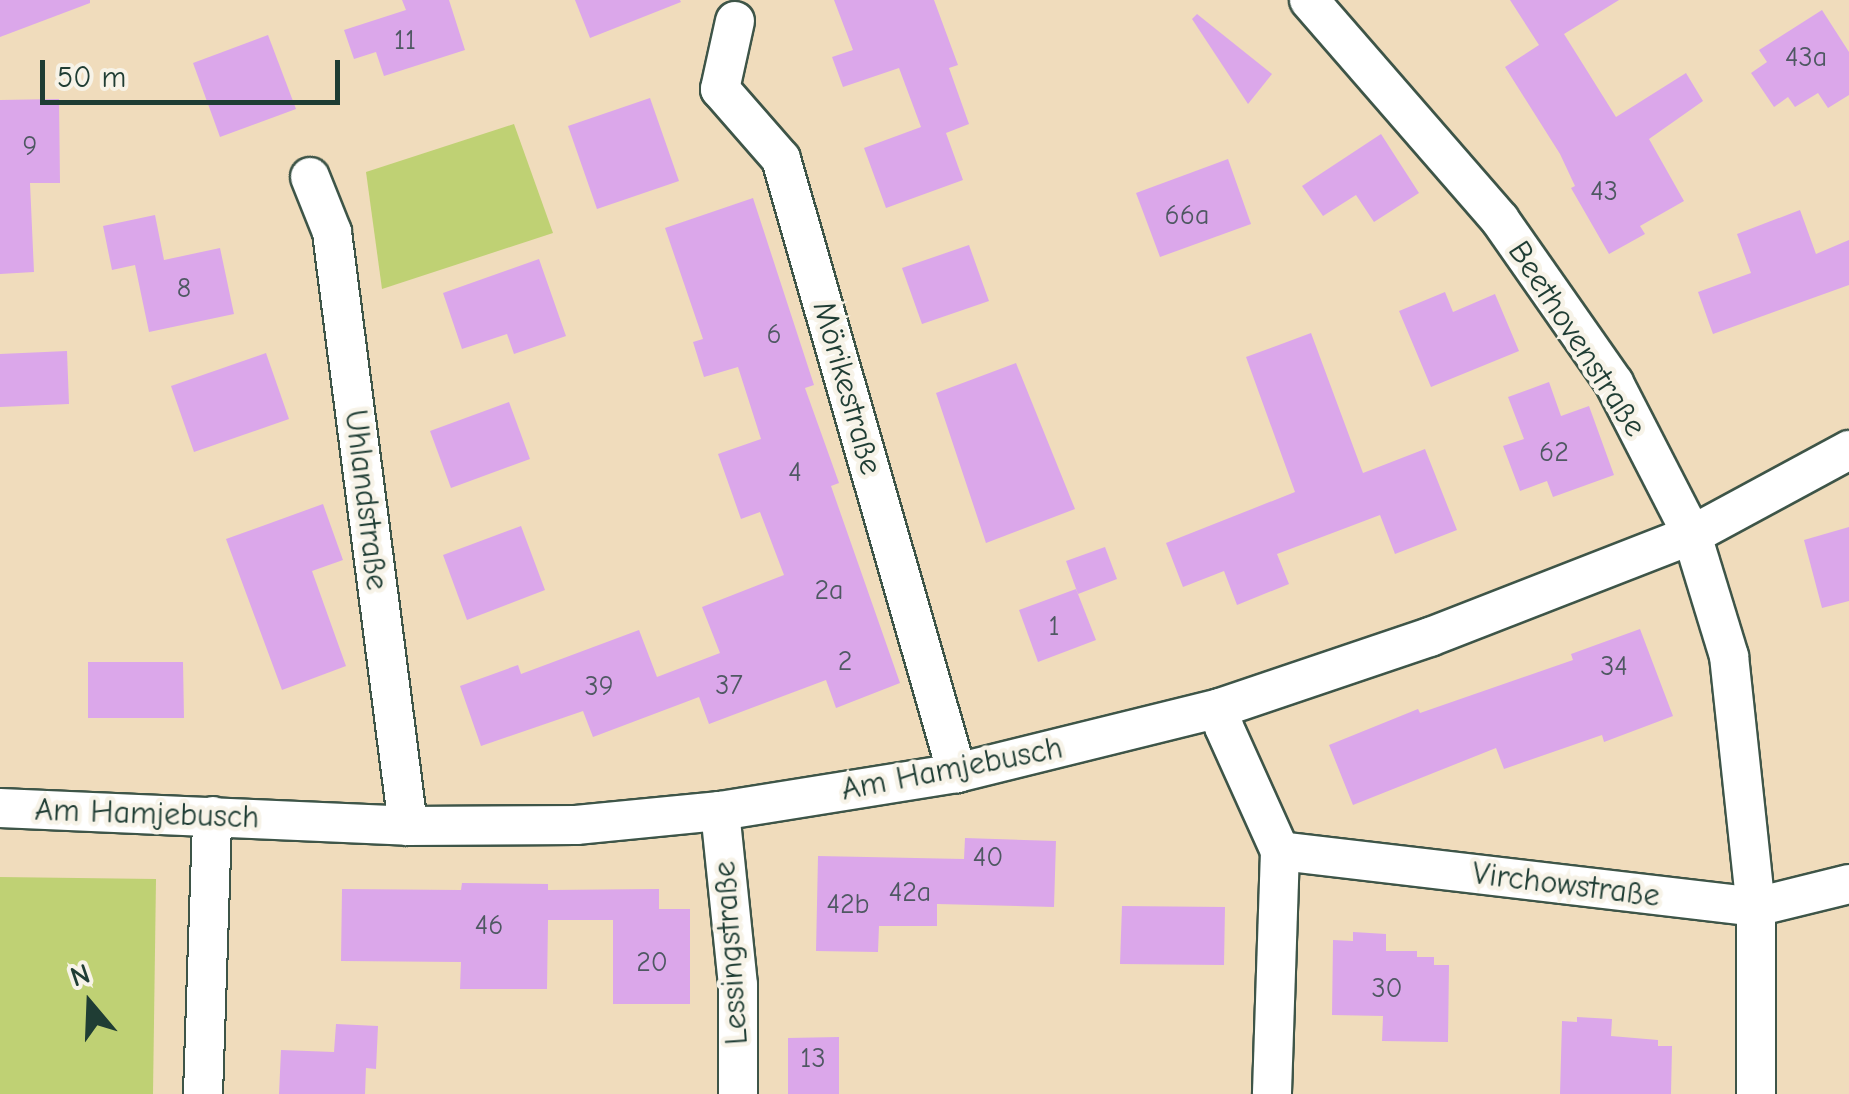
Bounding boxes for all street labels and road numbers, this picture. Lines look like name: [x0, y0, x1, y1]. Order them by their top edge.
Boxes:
street label: Beethovenstraße: [1500, 234, 1654, 444]
street label: Mörikestraße: [804, 297, 890, 479]
street label: Uhlandstraße: [336, 408, 396, 592]
street label: Am Hamjebusch: [838, 729, 1066, 809]
street label: Am Hamjebusch: [34, 791, 260, 837]
street label: Virchowstraße: [1470, 854, 1662, 916]
street label: Lessingstraße: [705, 860, 757, 1046]

